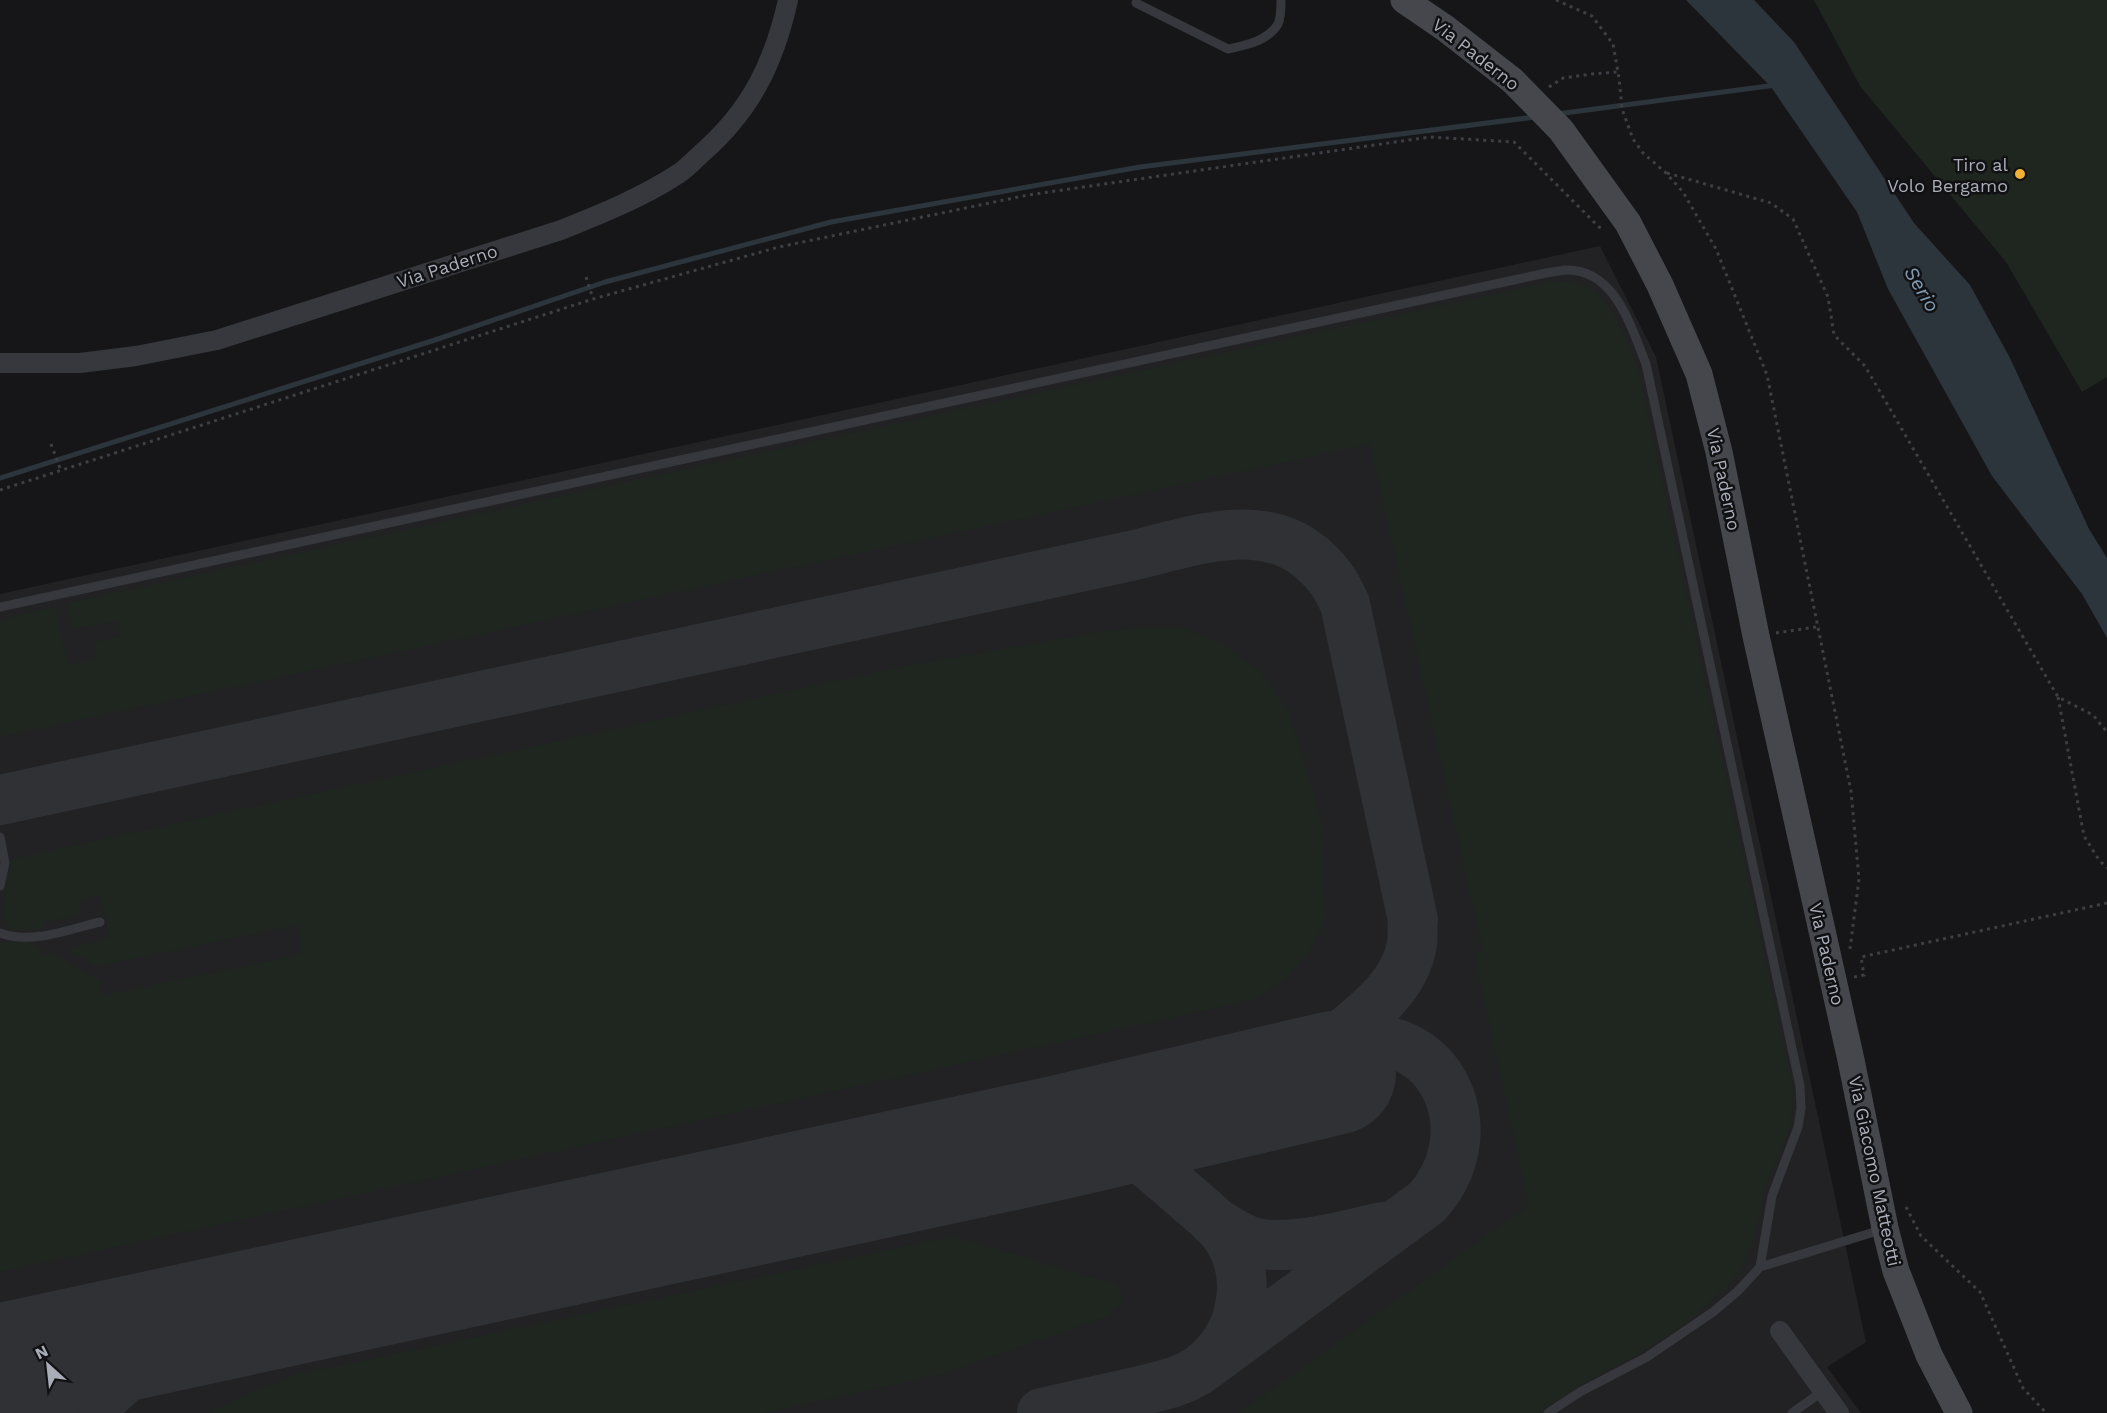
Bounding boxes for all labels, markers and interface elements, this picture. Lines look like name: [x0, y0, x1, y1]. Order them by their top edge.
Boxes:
street label: Via Paderno: [1428, 14, 1524, 94]
place label: Tiro al Volo Bergamo: [1887, 154, 2008, 196]
marker: Tiro al Volo Bergamo: [2013, 167, 2027, 181]
street label: Via Paderno: [394, 240, 500, 292]
water label: Serio: [1899, 262, 1945, 316]
street label: Via Paderno: [1703, 426, 1745, 532]
street label: Via Paderno: [1805, 901, 1849, 1007]
street label: Via Giacomo Matteotti: [1845, 1074, 1905, 1268]
north arrow: [18, 1335, 78, 1395]
text: N: [32, 1341, 51, 1363]

